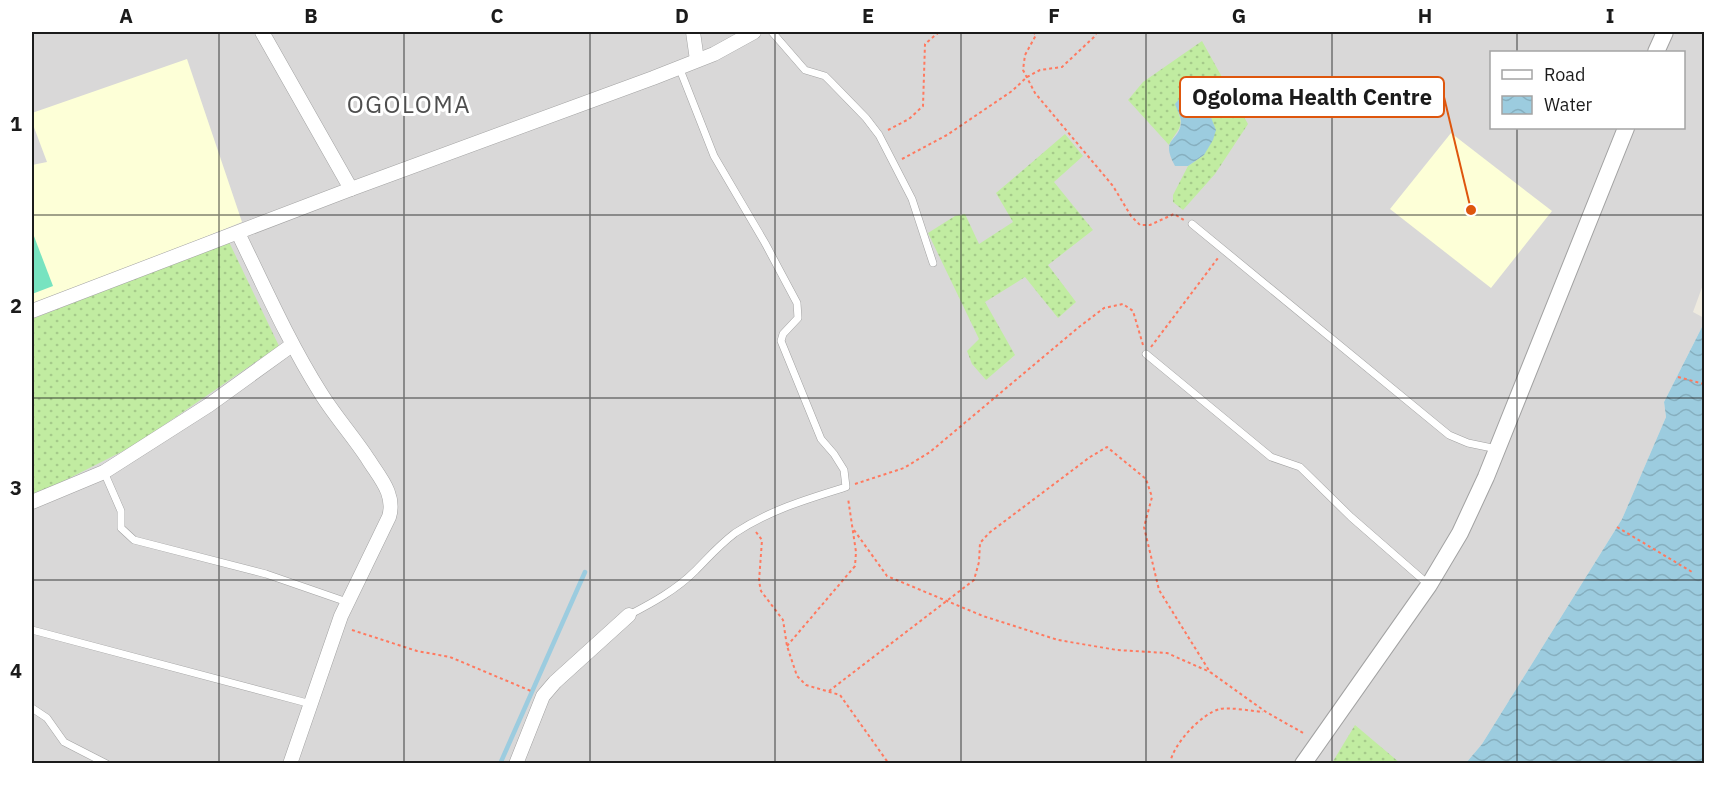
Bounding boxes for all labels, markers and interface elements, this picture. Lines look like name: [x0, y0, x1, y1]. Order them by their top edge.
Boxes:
text: A: [119, 2, 133, 29]
text: B: [304, 2, 318, 29]
text: C: [490, 2, 504, 29]
text: D: [675, 2, 689, 29]
text: E: [862, 2, 874, 29]
text: F: [1048, 2, 1060, 29]
text: G: [1232, 2, 1246, 29]
text: H: [1418, 2, 1432, 29]
text: I: [1606, 2, 1614, 29]
legend: [1490, 51, 1685, 129]
text: Road: [1544, 63, 1585, 86]
callout: Ogoloma Health Centre: [1180, 77, 1444, 117]
text: Ogoloma Health Centre: [1192, 82, 1432, 111]
district label: OGOLOMA: [347, 88, 471, 120]
text: Water: [1544, 93, 1593, 116]
text: 1: [10, 110, 22, 137]
text: 2: [10, 292, 22, 319]
text: 3: [10, 474, 22, 501]
text: 4: [10, 657, 22, 684]

